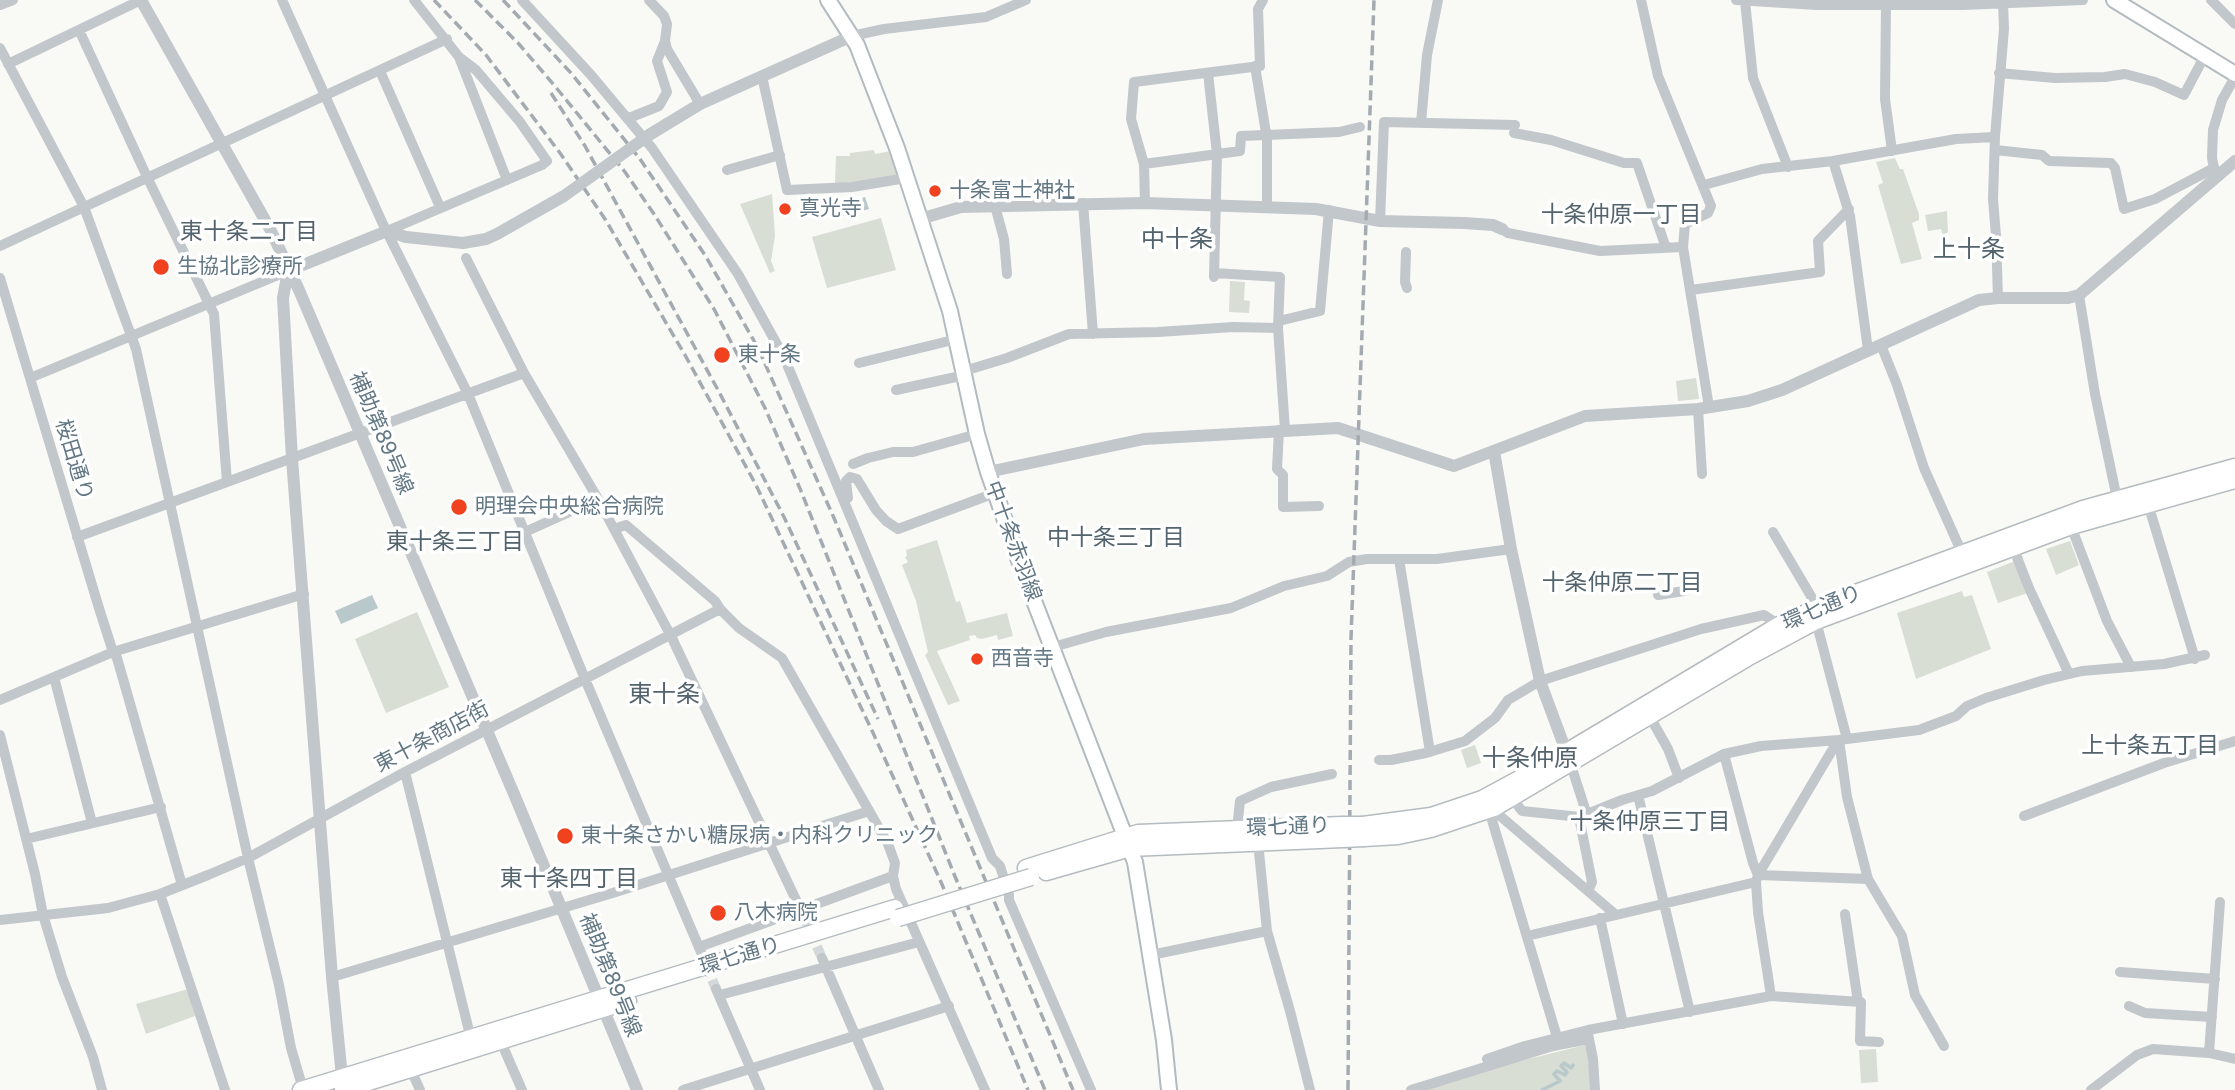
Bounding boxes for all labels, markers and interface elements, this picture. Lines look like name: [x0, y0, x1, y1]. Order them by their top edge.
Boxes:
place label: 十条富士神社: [949, 178, 1075, 204]
marker: 十条富士神社: [927, 183, 943, 199]
place label: 真光寺: [799, 196, 862, 222]
marker: 真光寺: [777, 201, 793, 217]
district label: 十条仲原一丁目: [1541, 201, 1701, 229]
district label: 東十条二丁目: [180, 218, 318, 246]
district label: 中十条: [1141, 226, 1213, 254]
district label: 上十条: [1933, 236, 2005, 264]
place label: 生協北診療所: [177, 254, 303, 280]
marker: 生協北診療所: [151, 257, 171, 277]
place label: 東十条: [738, 342, 801, 368]
marker: 東十条: [712, 345, 732, 365]
street label: 補助第89号線: [344, 368, 418, 498]
street label: 桜田通り: [50, 416, 98, 504]
street label: 中十条赤羽線: [980, 477, 1046, 605]
place label: 明理会中央総合病院: [475, 494, 664, 520]
marker: 明理会中央総合病院: [449, 497, 469, 517]
district label: 中十条三丁目: [1047, 524, 1185, 552]
district label: 東十条三丁目: [386, 528, 524, 556]
district label: 十条仲原二丁目: [1542, 569, 1702, 597]
street label: 環七通り: [1778, 580, 1866, 636]
place label: 西音寺: [991, 646, 1054, 672]
marker: 西音寺: [969, 651, 985, 667]
district label: 東十条: [628, 681, 700, 709]
street label: 東十条商店街: [370, 696, 494, 778]
district label: 上十条五丁目: [2081, 732, 2219, 760]
district label: 十条仲原: [1482, 745, 1578, 773]
district label: 十条仲原三丁目: [1570, 808, 1730, 836]
street label: 環七通り: [1246, 813, 1330, 841]
place label: 東十条さかい糖尿病・内科クリニック: [581, 823, 938, 849]
marker: 東十条さかい糖尿病・内科クリニック: [555, 826, 575, 846]
district label: 東十条四丁目: [500, 865, 638, 893]
place label: 八木病院: [734, 900, 818, 926]
marker: 八木病院: [708, 903, 728, 923]
street label: 補助第89号線: [574, 910, 646, 1040]
street label: 環七通り: [696, 932, 784, 980]

